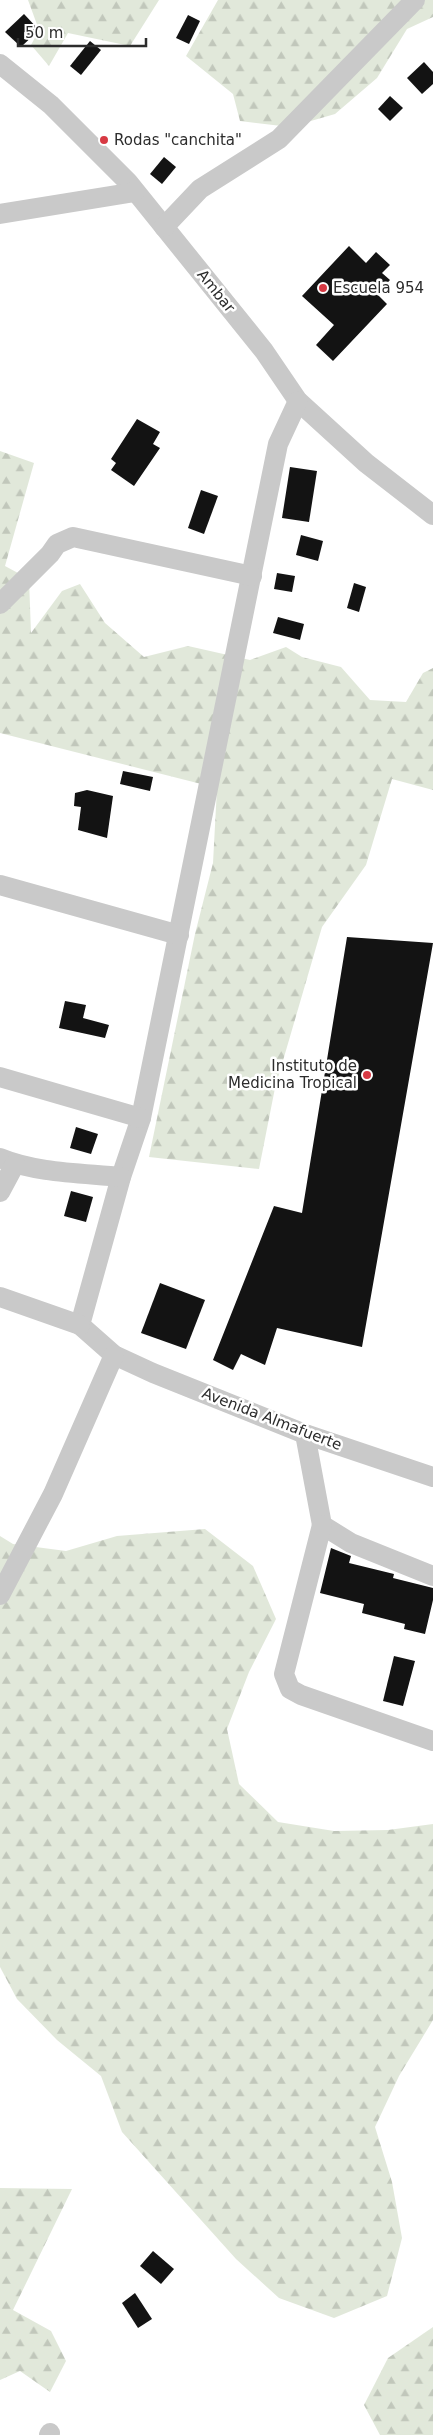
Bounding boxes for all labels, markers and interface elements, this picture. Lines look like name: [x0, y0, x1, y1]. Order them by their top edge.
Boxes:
scale bar: [18, 15, 145, 47]
text: 50 m: [25, 24, 63, 42]
place label: Rodas "canchita": [114, 131, 242, 149]
marker: Rodas "canchita": [98, 134, 110, 146]
street label: Ambar: [193, 266, 239, 317]
place label: Escuela 954: [333, 279, 424, 297]
marker: Escuela 954: [317, 282, 329, 294]
place label: Instituto de Medicina Tropical: [228, 1057, 357, 1092]
marker: Instituto de Medicina Tropical: [361, 1069, 373, 1081]
street label: Avenida Almafuerte: [200, 1384, 344, 1454]

